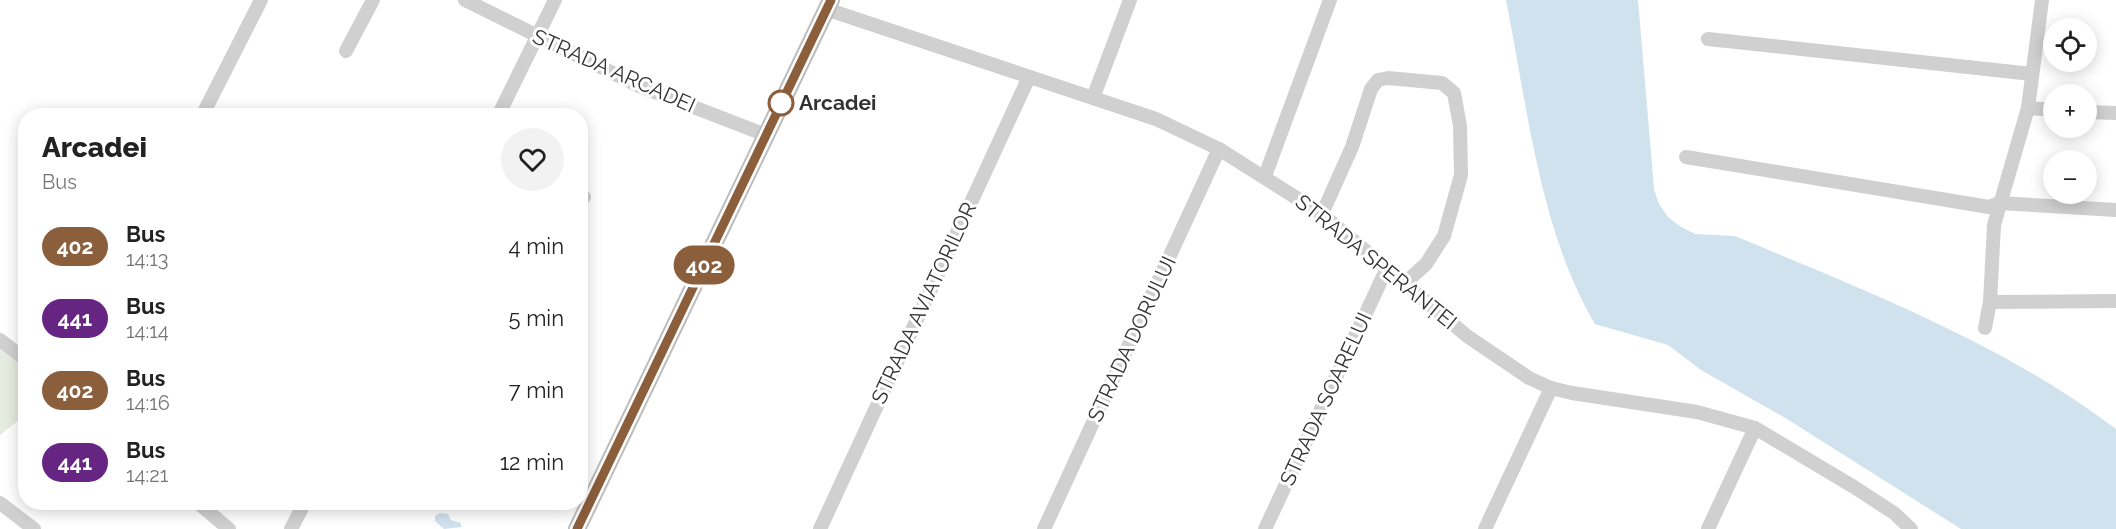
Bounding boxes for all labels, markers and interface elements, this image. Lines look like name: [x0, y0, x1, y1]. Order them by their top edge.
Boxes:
map controls: [2043, 18, 2097, 204]
button: locate: [2043, 18, 2097, 72]
street label: STRADA ARCADEI: [529, 23, 699, 118]
button: +: [2043, 84, 2097, 138]
marker: Arcadei: [768, 90, 794, 116]
place label: Arcadei: [799, 90, 876, 115]
button: heart: [501, 128, 564, 191]
text: Arcadei: [42, 131, 147, 164]
button: −: [2043, 150, 2097, 204]
text: Bus: [42, 170, 77, 194]
street label: STRADA SPERANȚEI: [1291, 189, 1462, 334]
street label: STRADA AVIATORILOR: [866, 198, 981, 408]
text: Bus: [126, 221, 165, 247]
text: 4 min: [509, 233, 564, 259]
text: 402: [57, 234, 93, 259]
line badge: 402: [670, 246, 738, 284]
text: 14:13: [126, 247, 168, 271]
street label: STRADA DORULUI: [1082, 252, 1181, 426]
text: 402: [686, 253, 722, 278]
text: Bus: [126, 293, 165, 319]
text: 5 min: [509, 305, 564, 331]
text: 441: [58, 306, 92, 331]
street label: STRADA SOARELUI: [1274, 308, 1377, 489]
text: 14:14: [126, 319, 169, 343]
text: Bus: [126, 365, 165, 391]
text: 7 min: [509, 377, 564, 403]
text: 402: [57, 378, 93, 403]
text: 14:16: [126, 391, 170, 415]
text: Bus: [126, 437, 165, 463]
text: 12 min: [500, 449, 564, 475]
text: 441: [58, 450, 92, 475]
text: 14:21: [126, 463, 168, 487]

